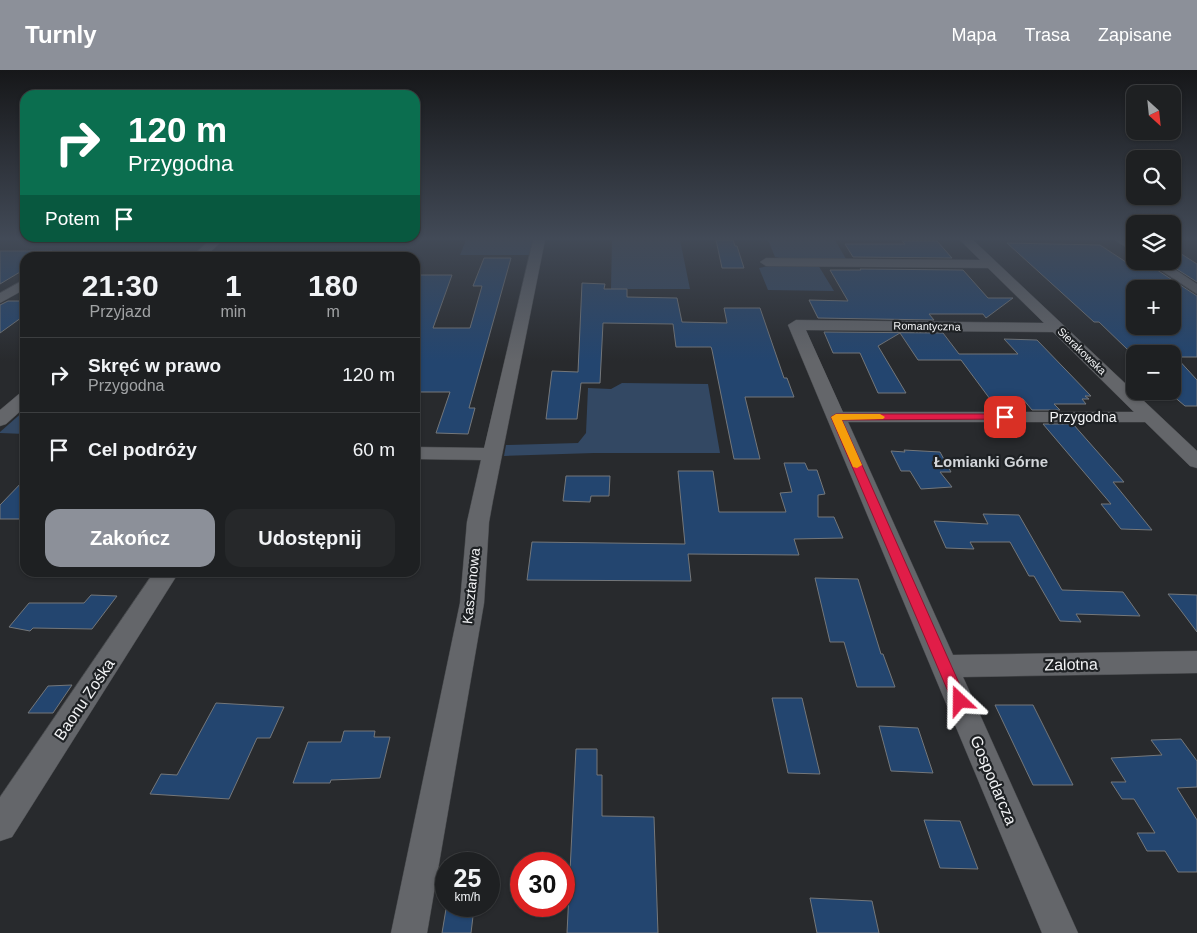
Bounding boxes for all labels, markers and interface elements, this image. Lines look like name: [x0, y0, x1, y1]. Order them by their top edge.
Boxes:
text: Turnly: [25, 21, 97, 48]
text: Mapa: [952, 25, 997, 45]
text: Trasa: [1025, 25, 1070, 45]
text: Zapisane: [1098, 25, 1172, 45]
north arrow: [1126, 85, 1181, 140]
map controls: [1126, 85, 1181, 400]
icon: right: [45, 110, 110, 175]
text: 120 m: [128, 110, 227, 149]
button: search: [1126, 150, 1181, 205]
text: Przygodna: [128, 151, 233, 176]
icon: arrive: [110, 205, 138, 233]
text: Potem: [45, 208, 100, 229]
button: layers: [1126, 215, 1181, 270]
text: 21:30: [82, 269, 159, 302]
text: 1: [225, 269, 242, 302]
text: 180: [308, 269, 358, 302]
button: +: [1126, 280, 1181, 335]
text: Przyjazd: [90, 303, 151, 320]
text: min: [220, 303, 246, 320]
text: m: [326, 303, 340, 320]
street label: Romantyczna: [893, 319, 962, 333]
street label: Sierakowska: [1055, 325, 1109, 378]
button: −: [1126, 345, 1181, 400]
text: Skręć w prawo: [88, 355, 221, 376]
icon: right: [45, 361, 73, 389]
text: 120 m: [342, 364, 395, 385]
text: Przygodna: [88, 377, 165, 394]
pin: [984, 396, 1026, 438]
icon: arrive: [991, 403, 1019, 431]
street label: Przygodna: [1050, 409, 1117, 425]
icon: arrive: [45, 436, 73, 464]
text: Cel podróży: [88, 439, 197, 460]
text: 60 m: [353, 439, 395, 460]
district label: Łomianki Górne: [934, 453, 1048, 470]
button: Zakończ: [45, 509, 215, 567]
button: Udostępnij: [225, 509, 395, 567]
street label: Kasztanowa: [459, 547, 483, 625]
street label: Baonu Zośka: [51, 655, 118, 743]
street label: Zalotna: [1044, 656, 1098, 673]
position arrow: [933, 674, 985, 726]
street label: Gospodarcza: [967, 733, 1020, 827]
speed limit sign: 30: [510, 852, 575, 917]
text: 25: [454, 864, 481, 892]
text: km/h: [454, 890, 481, 904]

